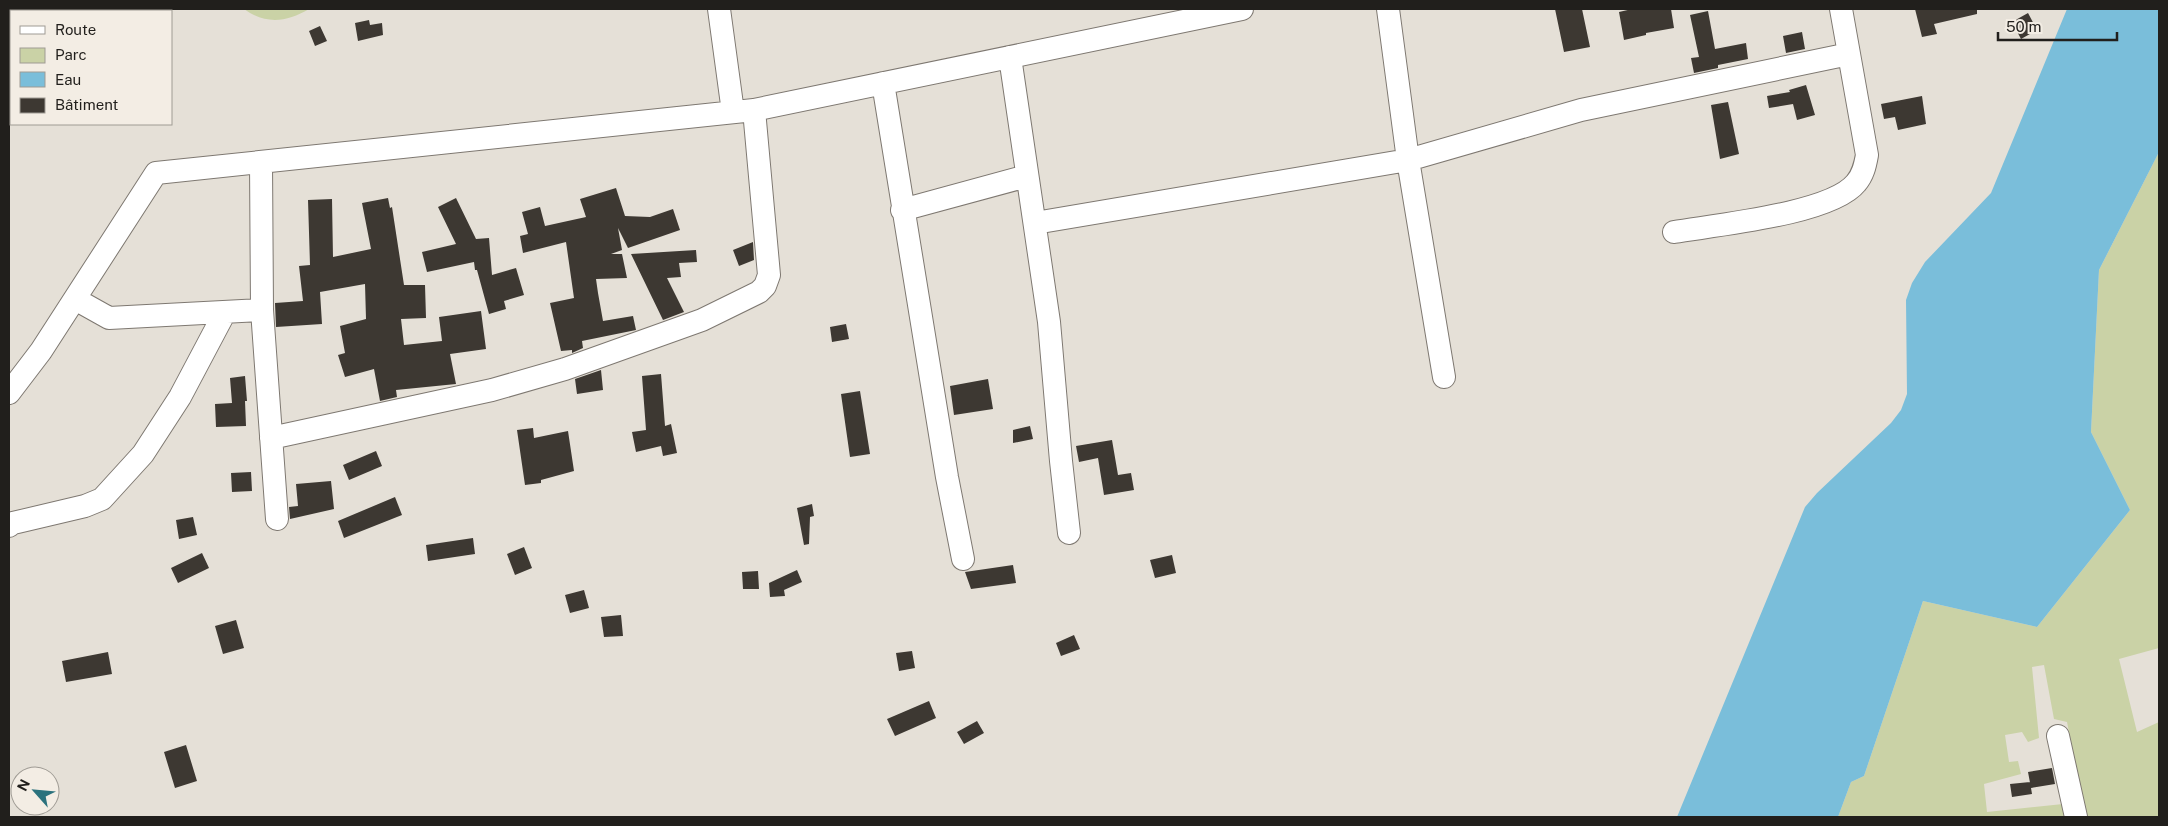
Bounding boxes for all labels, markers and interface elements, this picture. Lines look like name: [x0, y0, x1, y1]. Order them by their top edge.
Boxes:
legend: [10, 10, 172, 125]
scale bar: [1998, 10, 2117, 42]
text: 50 m: [2006, 18, 2041, 35]
text: Route: [55, 21, 96, 38]
text: Parc: [55, 46, 87, 63]
text: Eau: [55, 71, 81, 88]
text: Bâtiment: [55, 96, 118, 113]
north arrow: [10, 766, 60, 816]
text: N: [14, 777, 33, 794]

